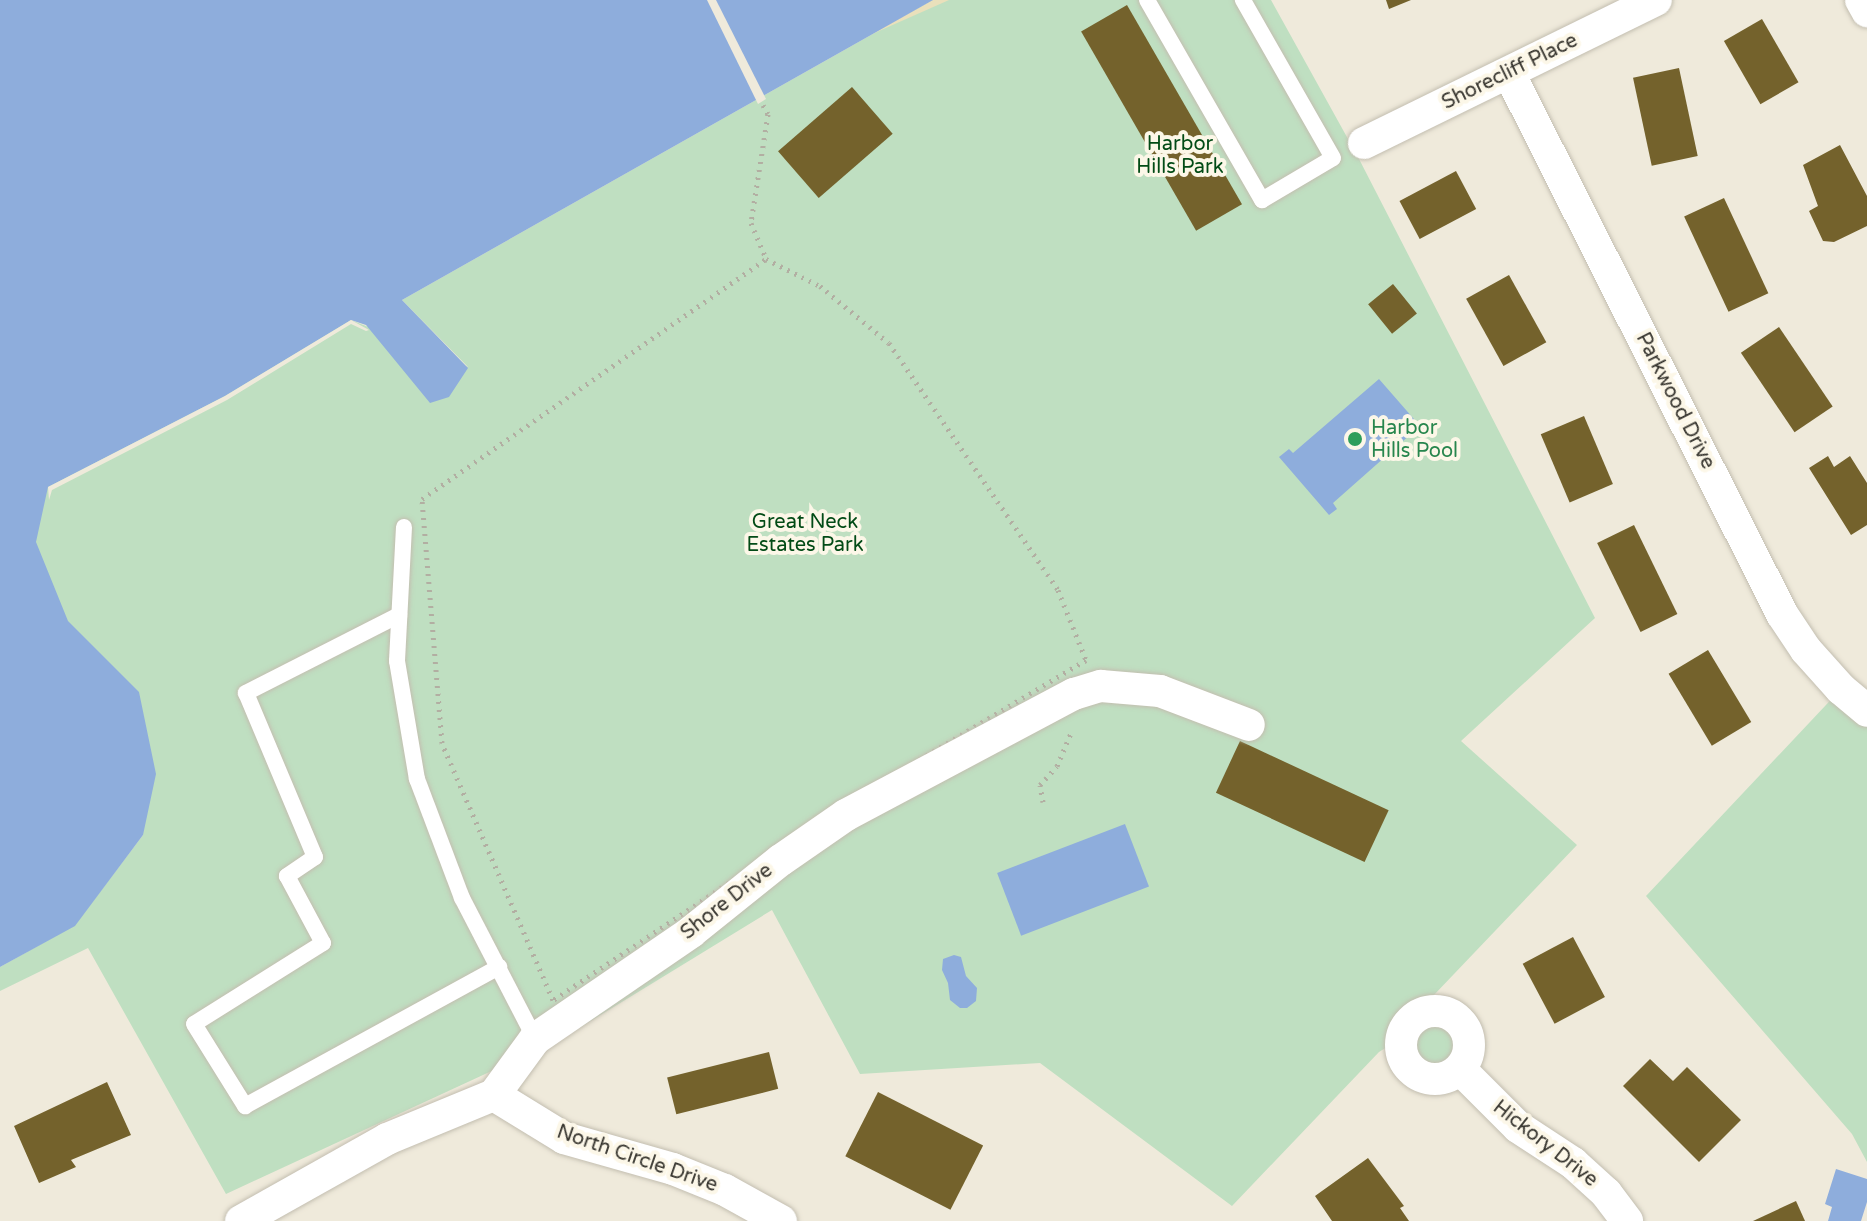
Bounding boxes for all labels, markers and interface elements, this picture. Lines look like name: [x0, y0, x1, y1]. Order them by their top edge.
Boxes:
street label: Shorecliff Place: [1438, 29, 1582, 115]
park label: Harbor Hills Park: [1136, 132, 1224, 179]
street label: Parkwood Drive: [1630, 329, 1720, 473]
place label: Harbor Hills Pool: [1371, 416, 1458, 463]
marker: Harbor Hills Pool: [1346, 430, 1364, 448]
park label: Great Neck Estates Park: [746, 511, 864, 558]
street label: Shore Drive: [676, 859, 778, 945]
street label: Hickory Drive: [1488, 1096, 1602, 1192]
street label: North Circle Drive: [554, 1120, 720, 1198]

